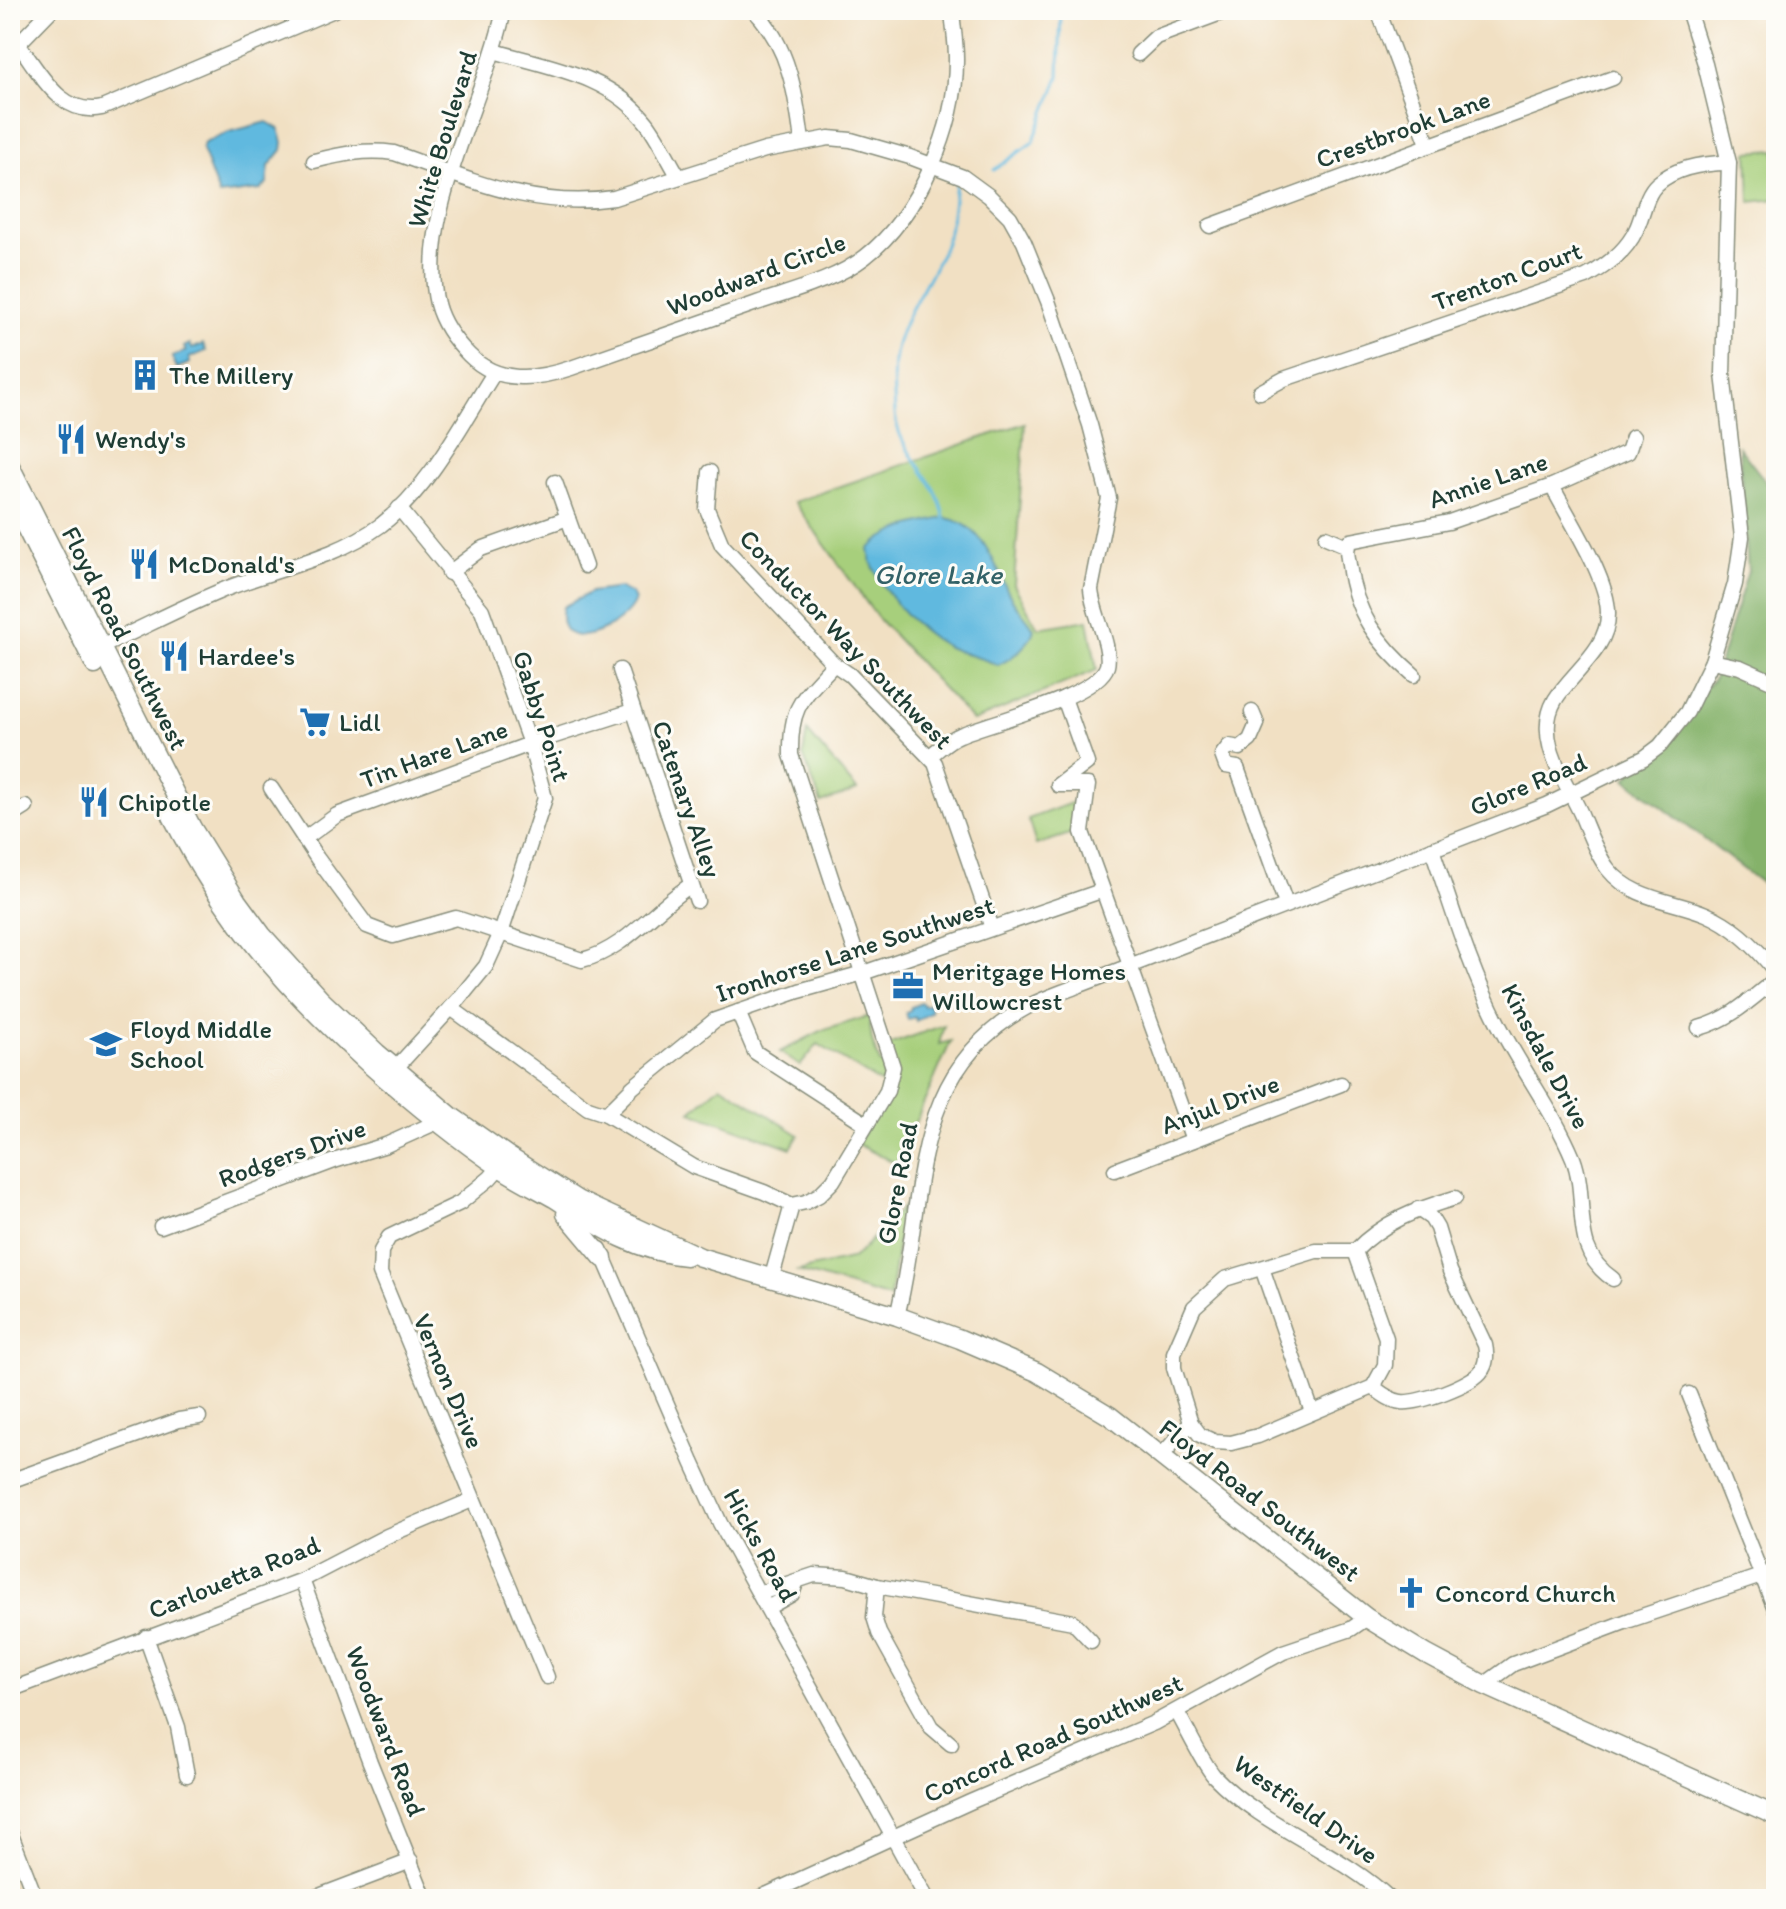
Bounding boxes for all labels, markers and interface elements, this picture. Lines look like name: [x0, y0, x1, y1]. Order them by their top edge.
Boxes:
street label: White Boulevard: [400, 46, 484, 232]
street label: Crestbrook Lane: [1311, 83, 1495, 175]
street label: Woodward Circle: [662, 225, 850, 323]
street label: Trenton Court: [1428, 234, 1586, 318]
building icon: The Millery: [128, 358, 162, 392]
place label: The Millery: [169, 359, 293, 391]
restaurant icon: Wendy's: [54, 422, 88, 456]
place label: Wendy's: [95, 423, 186, 455]
street label: Annie Lane: [1424, 445, 1552, 515]
street label: Floyd Road Southwest: [55, 521, 195, 755]
street label: Conductor Way Southwest: [733, 522, 960, 756]
restaurant icon: McDonald's: [127, 547, 161, 581]
place label: McDonald's: [168, 548, 295, 580]
water label: Glore Lake: [874, 557, 1004, 591]
restaurant icon: Hardee's: [157, 639, 191, 673]
place label: Hardee's: [198, 640, 295, 672]
street label: Gabby Point: [506, 647, 578, 786]
supermarket icon: Lidl: [298, 705, 332, 739]
place label: Lidl: [339, 706, 381, 738]
street label: Tin Hare Lane: [356, 713, 512, 795]
street label: Catenary Alley: [645, 716, 729, 882]
street label: Glore Road: [1465, 745, 1591, 823]
restaurant icon: Chipotle: [77, 785, 111, 819]
place label: Chipotle: [118, 786, 211, 818]
street label: Ironhorse Lane Southwest: [712, 889, 998, 1009]
place label: Meritgage Homes Willowcrest: [932, 955, 1126, 1017]
office icon: Meritgage Homes Willowcrest: [891, 969, 925, 1003]
street label: Kinsdale Drive: [1494, 978, 1598, 1134]
place label: Floyd Middle School: [130, 1013, 272, 1075]
school or university icon: Floyd Middle School: [89, 1027, 123, 1061]
street label: Anjul Drive: [1156, 1067, 1284, 1141]
street label: Rodgers Drive: [214, 1112, 370, 1194]
street label: Glore Road: [869, 1119, 925, 1247]
street label: Vernon Drive: [406, 1309, 492, 1453]
street label: Floyd Road Southwest: [1153, 1412, 1367, 1589]
street label: Hicks Road: [717, 1483, 806, 1608]
street label: Carlouetta Road: [144, 1528, 325, 1626]
church icon: Concord Church: [1394, 1576, 1428, 1610]
place label: Concord Church: [1435, 1577, 1616, 1609]
street label: Woodward Road: [339, 1641, 433, 1821]
street label: Concord Road Southwest: [919, 1666, 1188, 1810]
street label: Westfield Drive: [1227, 1747, 1385, 1871]

